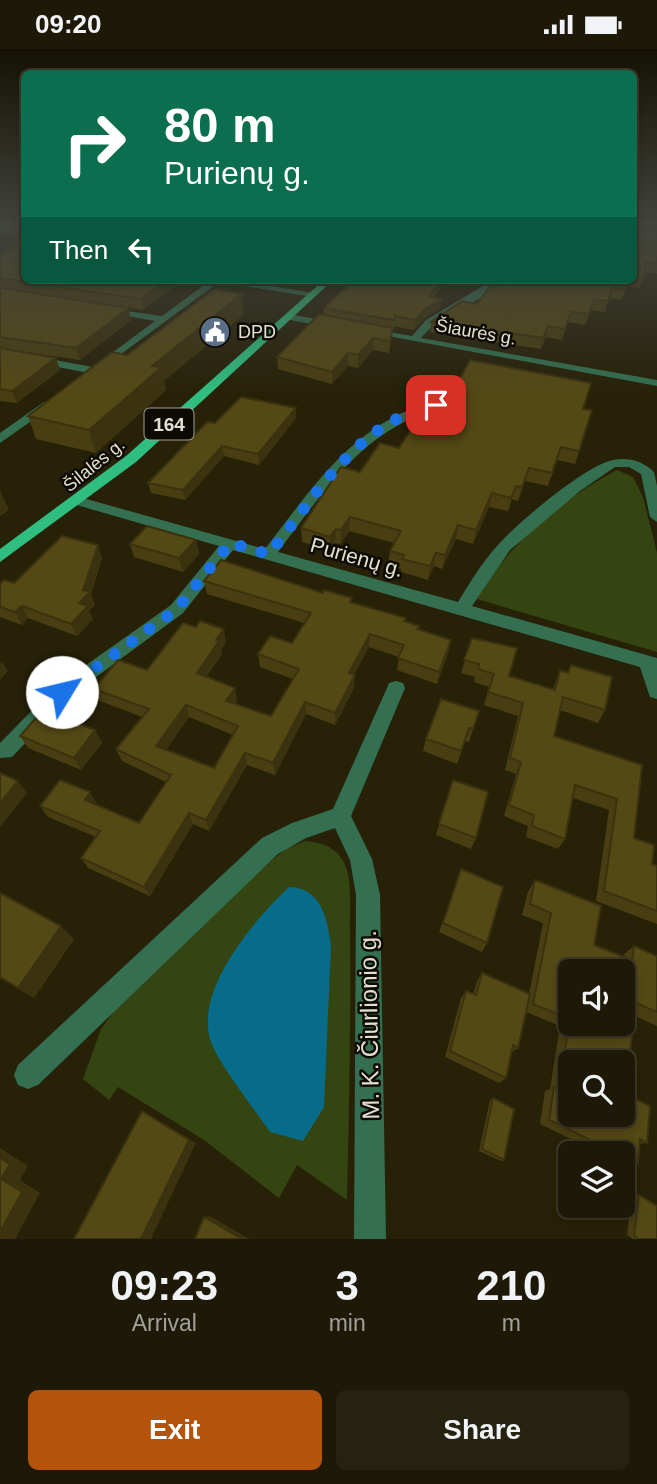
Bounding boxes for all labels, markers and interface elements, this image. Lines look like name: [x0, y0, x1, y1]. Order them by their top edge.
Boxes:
text: 09:20: [35, 9, 102, 39]
icon: right: [49, 98, 140, 189]
text: 80 m: [164, 98, 276, 152]
text: Purienų g.: [164, 155, 310, 191]
icon: left: [122, 231, 160, 269]
text: Then: [49, 235, 108, 265]
street label: Šiaurės g.: [434, 314, 518, 349]
public building icon: DPD: [198, 315, 232, 349]
place label: DPD: [238, 322, 276, 342]
pin: [406, 375, 466, 435]
icon: arrive: [417, 386, 455, 424]
road number: 164: [144, 409, 194, 439]
street label: Šilalės g.: [59, 433, 129, 496]
street label: Purienų g.: [308, 533, 406, 581]
position arrow: [25, 655, 99, 729]
street label: M. K. Čiurlionio g.: [354, 930, 384, 1120]
map controls: [558, 959, 635, 1218]
button: sound: [558, 959, 635, 1036]
button: search: [558, 1050, 635, 1127]
button: layers: [558, 1141, 635, 1218]
text: 09:23: [111, 1262, 218, 1309]
text: 3: [335, 1262, 359, 1309]
text: 210: [476, 1262, 546, 1309]
text: Arrival: [132, 1310, 197, 1336]
text: min: [329, 1310, 366, 1336]
text: m: [502, 1310, 521, 1336]
button: Exit: [28, 1390, 322, 1470]
button: Share: [336, 1390, 629, 1470]

